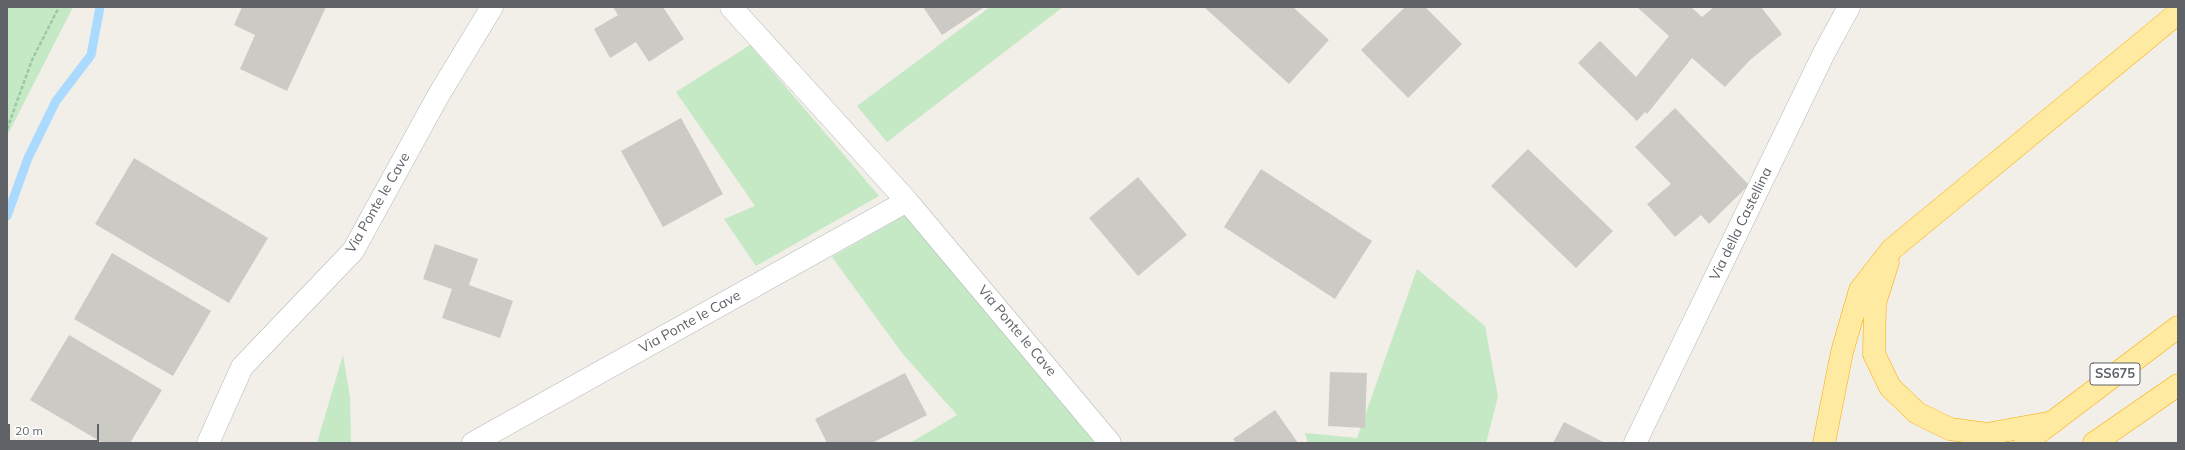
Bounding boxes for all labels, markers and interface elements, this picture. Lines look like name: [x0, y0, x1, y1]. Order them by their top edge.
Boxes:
street label: Via Ponte le Cave: [342, 150, 414, 256]
street label: Via della Castellina: [1706, 165, 1776, 283]
street label: Via Ponte le Cave: [974, 282, 1060, 380]
street label: Via Ponte le Cave: [636, 287, 744, 357]
road number: SS675: [2090, 363, 2140, 385]
scale bar: [10, 416, 101, 442]
text: 20 m: [15, 423, 43, 438]

